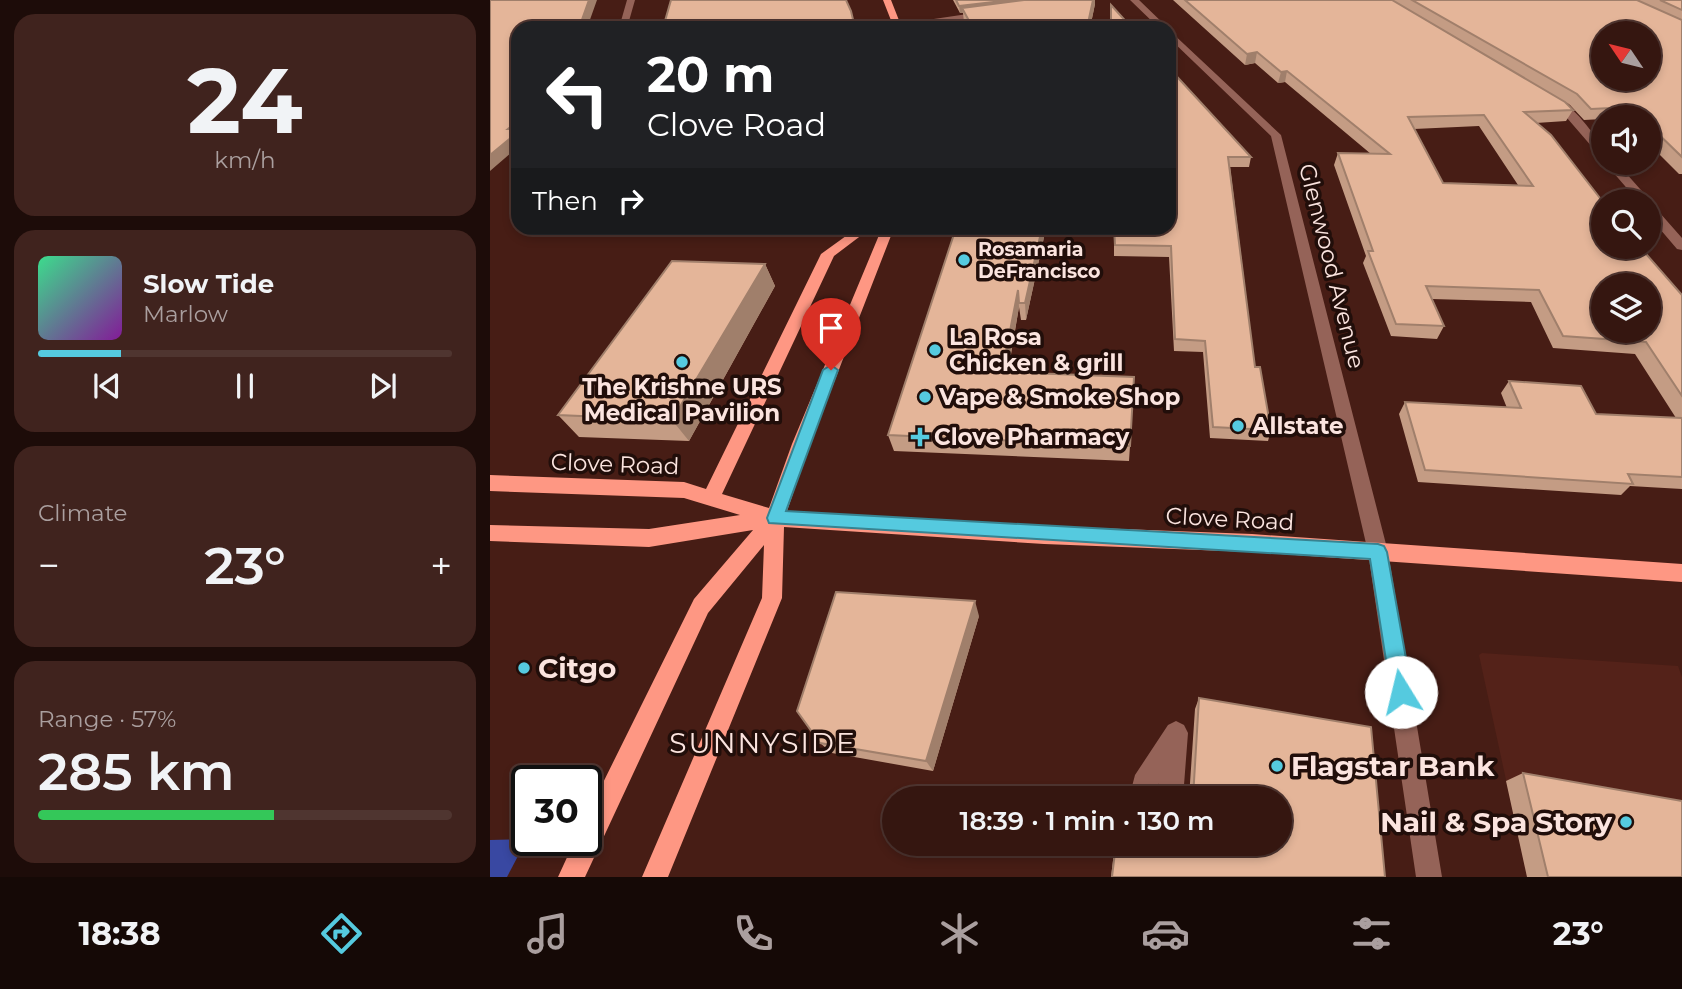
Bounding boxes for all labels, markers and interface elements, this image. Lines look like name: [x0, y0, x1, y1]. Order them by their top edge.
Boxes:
north arrow: [1591, 21, 1661, 91]
map controls: [1591, 21, 1661, 343]
text: 24: [187, 45, 303, 156]
text: 20 m: [647, 45, 774, 104]
icon: left: [532, 49, 623, 140]
text: Clove Road: [647, 105, 826, 144]
button: sound: [1591, 105, 1661, 175]
text: km/h: [214, 146, 276, 174]
street label: Glenwood Avenue: [1293, 161, 1371, 371]
icon: right: [612, 182, 650, 220]
text: Then: [532, 185, 598, 217]
button: search: [1591, 189, 1661, 259]
place label: Rosamaria DeFrancisco: [978, 238, 1101, 283]
marker: Rosamaria DeFrancisco: [956, 252, 972, 268]
text: Slow Tide: [143, 268, 274, 300]
button: layers: [1591, 273, 1661, 343]
pin: [801, 298, 861, 370]
text: Marlow: [143, 300, 228, 328]
icon: arrive: [812, 309, 850, 347]
place label: La Rosa Chicken & grill: [949, 323, 1123, 377]
marker: La Rosa Chicken & grill: [927, 342, 943, 358]
marker: The Krishne URS Medical Pavilion: [674, 354, 690, 370]
icon: previous: [88, 367, 126, 405]
icon: pause: [226, 367, 264, 405]
icon: next: [364, 367, 402, 405]
place label: The Krishne URS Medical Pavilion: [582, 373, 782, 427]
place label: Vape & Smoke Shop: [938, 383, 1180, 411]
marker: Vape & Smoke Shop: [917, 389, 933, 405]
place label: Allstate: [1251, 412, 1344, 440]
marker: Allstate: [1230, 418, 1246, 434]
place label: Clove Pharmacy: [934, 423, 1129, 451]
marker: Clove Pharmacy: [912, 429, 928, 445]
street label: Clove Road: [550, 448, 680, 480]
text: Climate: [38, 499, 127, 527]
street label: Clove Road: [1165, 502, 1295, 536]
text: 23°: [204, 534, 286, 597]
text: −: [38, 542, 60, 589]
text: +: [430, 542, 452, 589]
place label: Citgo: [538, 651, 616, 685]
position arrow: [1364, 655, 1438, 729]
marker: Citgo: [516, 660, 532, 676]
text: Range · 57%: [38, 705, 176, 733]
district label: SUNNYSIDE: [669, 726, 857, 760]
text: 285 km: [38, 740, 234, 803]
place label: Flagstar Bank: [1291, 749, 1495, 783]
marker: Flagstar Bank: [1269, 758, 1285, 774]
speed limit sign: 30: [511, 765, 602, 856]
text: 18:39 · 1 min · 130 m: [960, 805, 1214, 837]
place label: Nail & Spa Story: [1380, 805, 1612, 839]
marker: Nail & Spa Story: [1618, 814, 1634, 830]
icon: directions: [317, 909, 366, 958]
icon: music: [523, 909, 572, 958]
icon: phone: [729, 909, 778, 958]
icon: climate: [935, 909, 984, 958]
icon: car: [1141, 909, 1190, 958]
icon: filters: [1347, 909, 1396, 958]
text: 18:38: [78, 914, 161, 953]
text: 23°: [1553, 914, 1604, 953]

